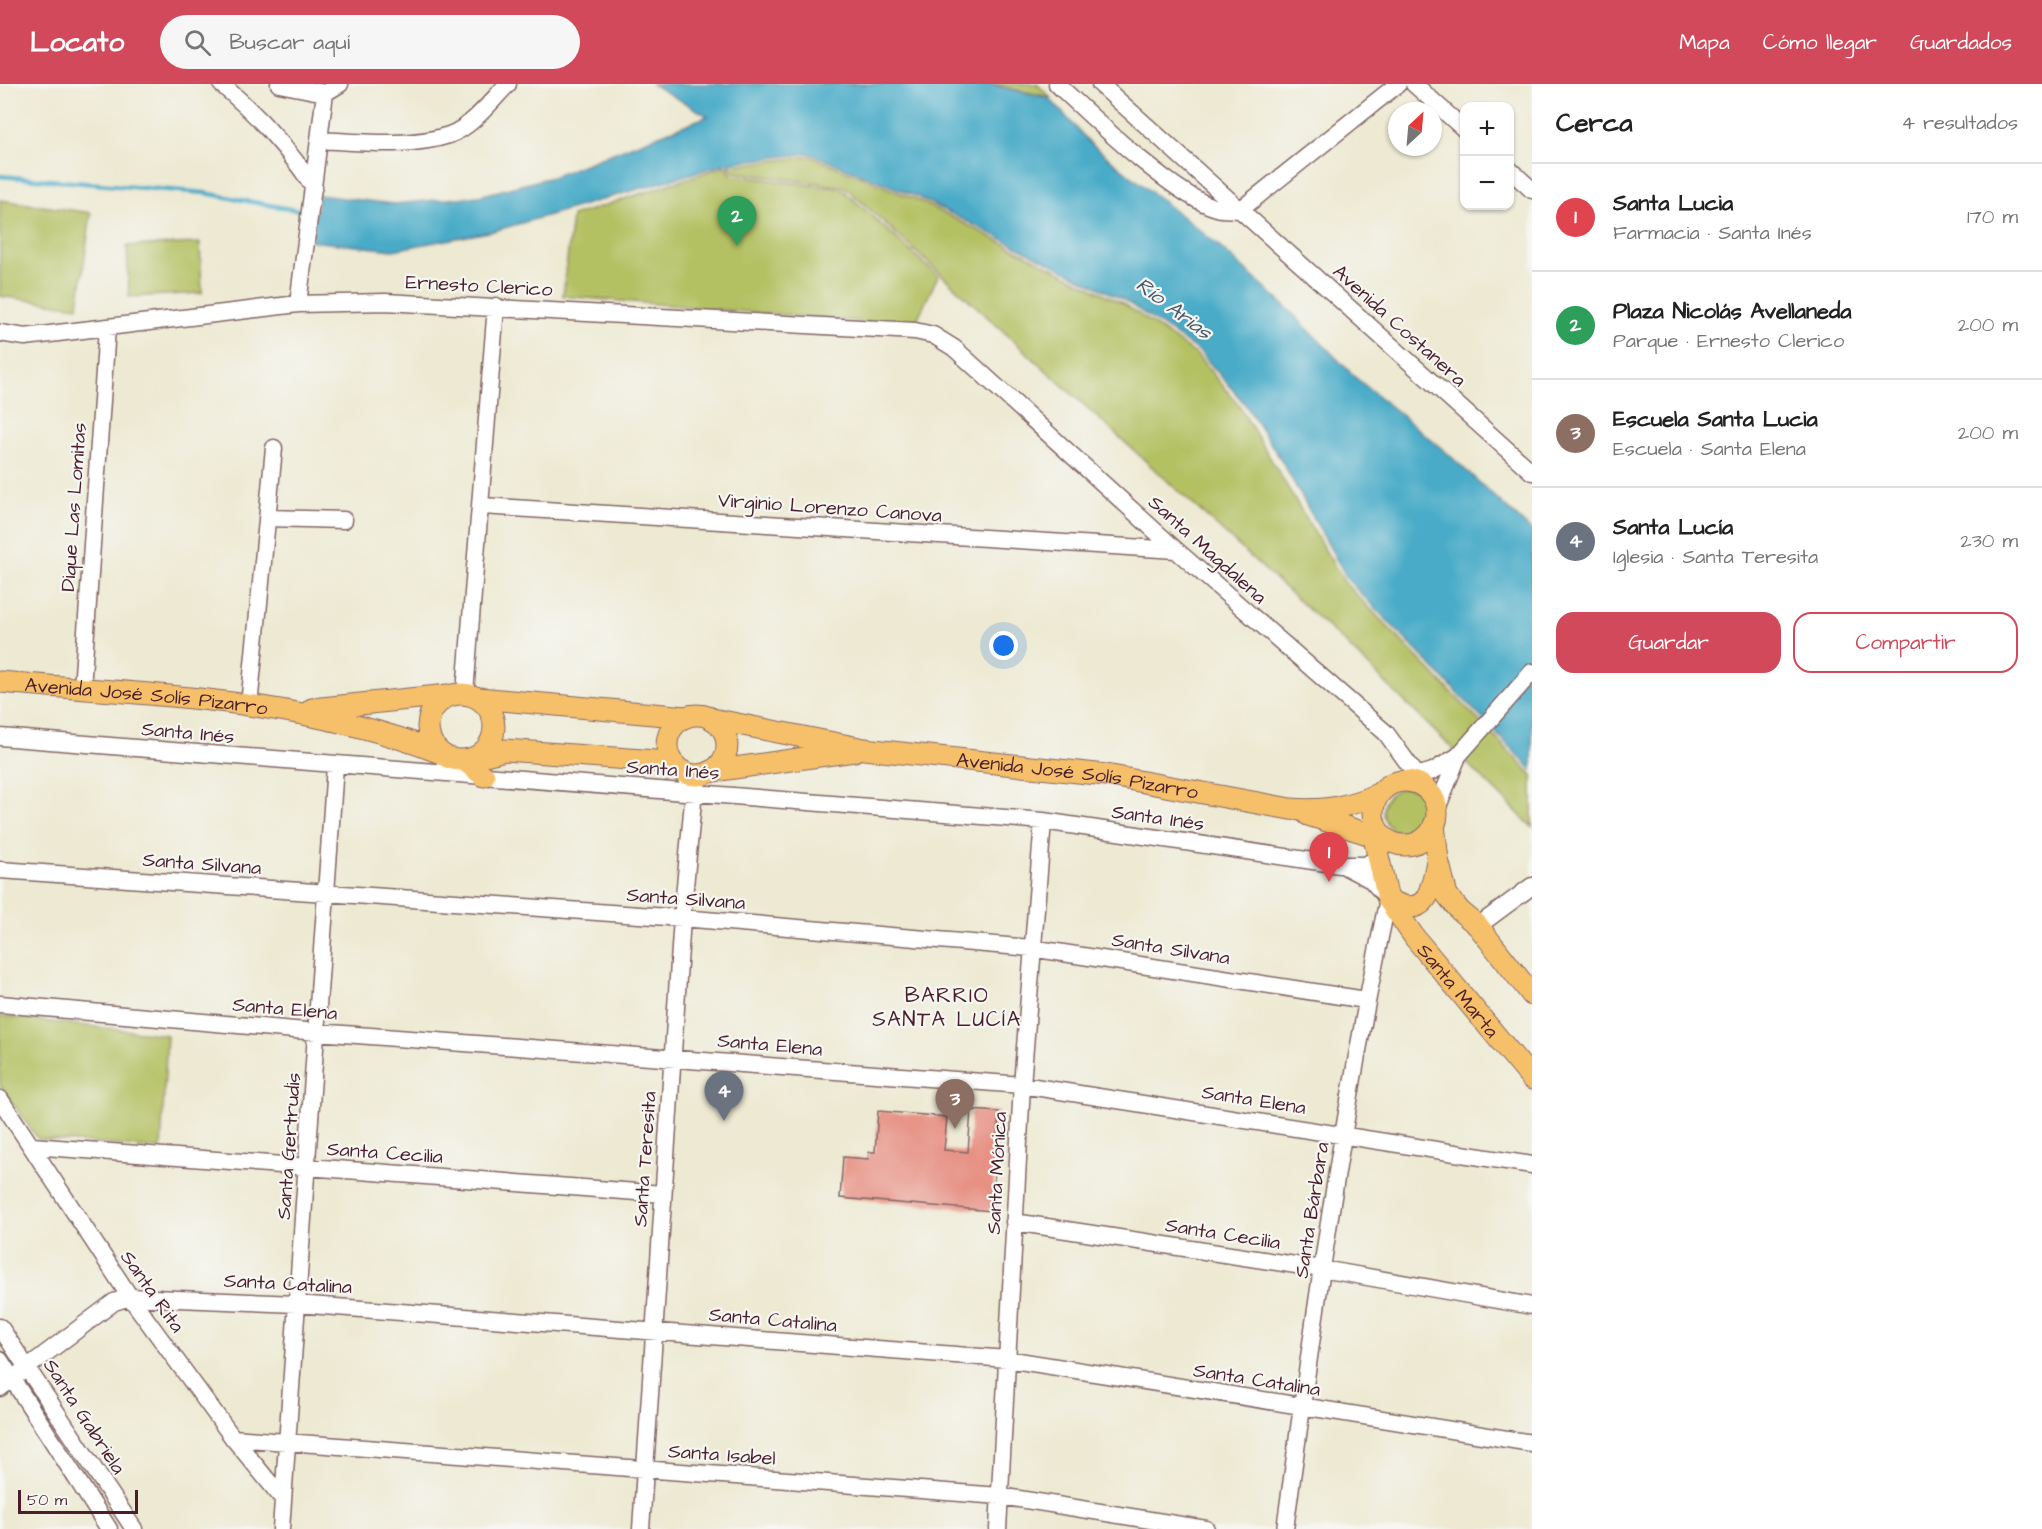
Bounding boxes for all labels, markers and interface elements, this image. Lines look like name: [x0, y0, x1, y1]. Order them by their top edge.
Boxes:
search box: [160, 15, 580, 69]
text: Locato: [30, 23, 124, 62]
icon: search: [181, 26, 214, 59]
text: Buscar aquí: [229, 27, 350, 58]
text: Mapa: [1679, 28, 1730, 57]
text: Cómo llegar: [1763, 28, 1877, 57]
text: Guardados: [1910, 28, 2012, 57]
north arrow: [1388, 102, 1442, 156]
map controls: [1460, 102, 1514, 210]
button: +: [1460, 102, 1514, 156]
text: Cerca: [1556, 105, 1633, 141]
text: 4 resultados: [1901, 109, 2018, 137]
button: −: [1460, 156, 1514, 210]
text: Santa Lucia: [1613, 188, 1733, 219]
pin: 2: [718, 196, 756, 246]
text: 1: [1574, 203, 1577, 231]
text: 170 m: [1967, 203, 2018, 231]
text: Farmacia · Santa Inés: [1613, 219, 1812, 247]
street label: Avenida Costanera: [1326, 258, 1472, 393]
street label: Ernesto Clerico: [405, 268, 553, 304]
water label: Río Arias: [1130, 270, 1219, 347]
text: Plaza Nicolás Avellaneda: [1613, 296, 1851, 327]
text: 2: [1570, 311, 1581, 339]
text: 200 m: [1958, 311, 2018, 339]
text: Parque · Ernesto Clerico: [1613, 327, 1844, 355]
text: Escuela Santa Lucia: [1613, 404, 1818, 435]
text: 3: [1570, 419, 1581, 447]
text: 200 m: [1958, 419, 2018, 447]
street label: Dique Las Lomitas: [54, 422, 94, 593]
text: Escuela · Santa Elena: [1613, 435, 1806, 463]
street label: Virginio Lorenzo Canova: [717, 486, 943, 531]
street label: Santa Magdalena: [1141, 489, 1273, 611]
text: Santa Lucía: [1613, 512, 1733, 543]
text: 4: [1569, 527, 1582, 555]
text: 230 m: [1960, 527, 2018, 555]
text: Iglesia · Santa Teresita: [1613, 543, 1818, 571]
button: Guardar: [1556, 612, 1781, 673]
button: Compartir: [1793, 612, 2018, 673]
your location: [989, 631, 1018, 660]
street label: Avenida José Solís Pizarro: [24, 671, 270, 723]
street label: Santa Inés: [140, 715, 236, 751]
street label: Avenida José Solís Pizarro: [955, 746, 1200, 807]
street label: Santa Inés: [625, 753, 720, 787]
street label: Santa Inés: [1110, 798, 1206, 838]
pin: 1: [1310, 832, 1348, 882]
street label: Santa Silvana: [142, 846, 262, 882]
street label: Santa Silvana: [626, 881, 746, 917]
street label: Santa Silvana: [1110, 926, 1232, 972]
street label: Santa Marta: [1410, 938, 1505, 1044]
district label: BARRIO SANTA LUCÍA: [872, 981, 1022, 1034]
street label: Santa Elena: [231, 990, 339, 1028]
street label: Santa Elena: [716, 1026, 824, 1064]
street label: Santa Gertrudis: [270, 1071, 308, 1221]
pin: 4: [704, 1072, 744, 1121]
street label: Santa Elena: [1200, 1078, 1308, 1122]
pin: 3: [936, 1080, 974, 1129]
street label: Santa Teresita: [626, 1090, 664, 1228]
street label: Santa Mónica: [980, 1111, 1014, 1235]
street label: Santa Cecilia: [326, 1135, 444, 1171]
street label: Santa Bárbara: [1287, 1140, 1337, 1280]
street label: Santa Cecilia: [1163, 1211, 1282, 1257]
street label: Santa Rita: [114, 1245, 191, 1338]
street label: Santa Catalina: [223, 1267, 353, 1301]
street label: Santa Catalina: [708, 1300, 838, 1340]
street label: Santa Gabriela: [36, 1353, 132, 1480]
street label: Santa Catalina: [1191, 1356, 1322, 1404]
street label: Santa Isabel: [667, 1437, 777, 1473]
scale bar: [18, 1487, 138, 1514]
text: 50 m: [27, 1489, 67, 1511]

